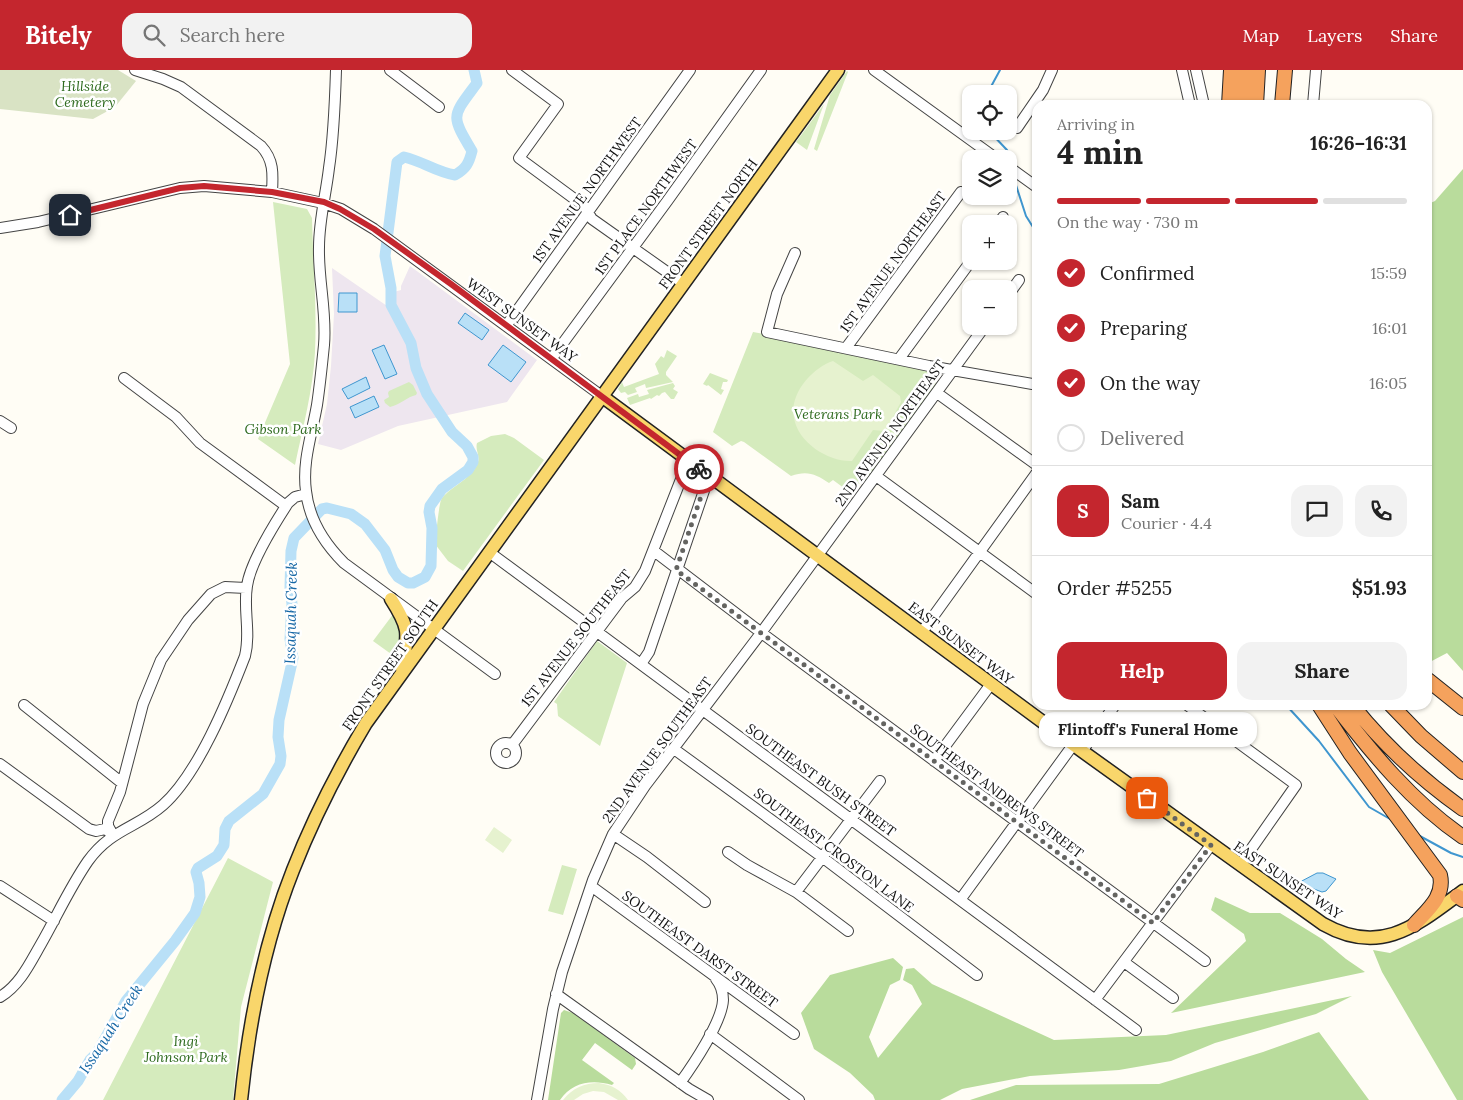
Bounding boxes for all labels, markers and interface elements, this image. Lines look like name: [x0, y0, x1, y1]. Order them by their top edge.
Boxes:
search box: [122, 13, 472, 58]
text: Bitely: [25, 20, 92, 51]
icon: search: [140, 21, 168, 49]
text: Search here: [180, 23, 285, 47]
text: Map: [1243, 24, 1279, 47]
text: Layers: [1307, 24, 1362, 47]
text: Share: [1390, 24, 1438, 47]
park label: Hillside Cemetery: [55, 77, 115, 111]
map controls: [962, 85, 1017, 335]
button: locate: [962, 85, 1017, 140]
street label: 1ST AVENUE NORTHWEST: [528, 114, 646, 266]
text: Arriving in: [1057, 114, 1135, 134]
text: 16:26–16:31: [1310, 131, 1407, 155]
text: 4 min: [1057, 132, 1143, 173]
street label: 1ST PLACE NORTHWEST: [591, 136, 701, 278]
button: layers: [962, 150, 1017, 205]
street label: FRONT STREET NORTH: [655, 155, 761, 293]
street label: 1ST AVENUE NORTHEAST: [836, 188, 950, 336]
pin: [49, 194, 91, 236]
icon: home: [56, 201, 84, 229]
text: On the way · 730 m: [1057, 212, 1199, 232]
button: +: [962, 215, 1017, 270]
icon: check: [1057, 259, 1085, 287]
text: Confirmed: [1100, 261, 1195, 285]
text: 15:59: [1370, 263, 1407, 283]
street label: WEST SUNSET WAY: [463, 274, 582, 367]
button: −: [962, 280, 1017, 335]
icon: check: [1057, 314, 1085, 342]
text: Preparing: [1100, 316, 1187, 340]
text: 16:01: [1372, 318, 1407, 338]
street label: 2ND AVENUE NORTHEAST: [831, 356, 949, 510]
icon: check: [1057, 369, 1085, 397]
text: On the way: [1100, 371, 1200, 395]
text: 16:05: [1369, 373, 1407, 393]
park label: Veterans Park: [794, 405, 882, 423]
park label: Gibson Park: [244, 420, 322, 438]
text: Delivered: [1100, 426, 1184, 450]
courier: [674, 444, 724, 494]
icon: bike: [685, 455, 713, 483]
button: chat: [1291, 485, 1343, 537]
button: phone: [1355, 485, 1407, 537]
text: Sam: [1121, 489, 1160, 513]
text: S: [1077, 499, 1089, 523]
text: Courier · 4.4: [1121, 513, 1212, 533]
water label: Issaquah Creek: [280, 561, 301, 664]
street label: 1ST AVENUE SOUTHEAST: [517, 566, 635, 710]
text: Order #5255: [1057, 576, 1172, 600]
text: $51.93: [1352, 576, 1407, 600]
street label: FRONT STREET SOUTH: [338, 596, 442, 734]
street label: EAST SUNSET WAY: [905, 598, 1018, 689]
button: Help: [1057, 642, 1227, 700]
button: Share: [1237, 642, 1407, 700]
street label: 2ND AVENUE SOUTHEAST: [598, 674, 716, 826]
callout: Flintoff's Funeral Home: [1038, 713, 1256, 748]
street label: SOUTHEAST BUSH STREET: [742, 719, 900, 841]
text: Flintoff's Funeral Home: [1058, 719, 1238, 739]
street label: SOUTHEAST ANDREWS STREET: [907, 720, 1087, 862]
pin: [1126, 777, 1168, 819]
street label: SOUTHEAST CROSTON LANE: [750, 784, 918, 916]
icon: bag: [1133, 784, 1161, 812]
street label: EAST SUNSET WAY: [1230, 837, 1347, 924]
street label: SOUTHEAST DARST STREET: [619, 887, 781, 1012]
water label: Issaquah Creek: [75, 980, 147, 1077]
park label: Ingi Johnson Park: [143, 1032, 228, 1066]

